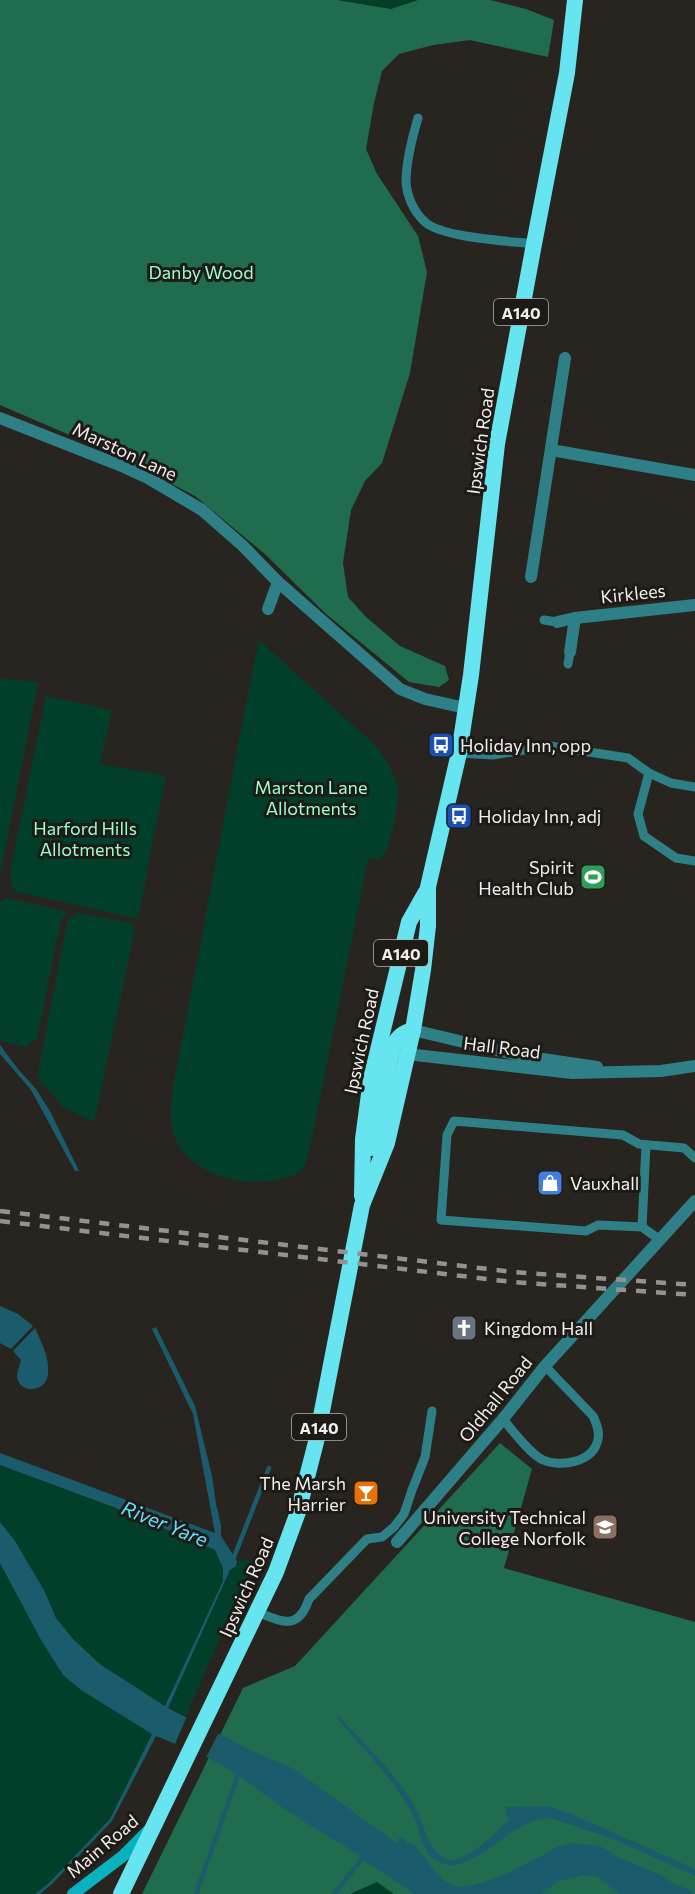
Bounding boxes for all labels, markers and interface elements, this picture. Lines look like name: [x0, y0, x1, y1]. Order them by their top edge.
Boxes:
park label: Danby Wood: [148, 261, 254, 283]
road number: A140: [494, 299, 548, 325]
street label: Ipswich Road: [462, 386, 498, 496]
street label: Marston Lane: [69, 417, 181, 485]
street label: Kirklees: [599, 579, 667, 607]
bus stop icon: Holiday Inn, opp: [426, 730, 456, 760]
place label: Holiday Inn, opp: [460, 734, 591, 756]
park label: Marston Lane Allotments: [255, 776, 367, 819]
bus stop icon: Holiday Inn, adj: [444, 801, 474, 831]
place label: Holiday Inn, adj: [478, 805, 601, 827]
park label: Harford Hills Allotments: [33, 817, 137, 860]
place label: Spirit Health Club: [478, 856, 574, 899]
sports icon: Spirit Health Club: [578, 862, 608, 892]
road number: A140: [374, 940, 428, 966]
street label: Ipswich Road: [339, 986, 383, 1096]
street label: Hall Road: [462, 1031, 542, 1063]
shop icon: Vauxhall: [535, 1168, 565, 1198]
place label: Vauxhall: [570, 1172, 639, 1194]
church icon: Kingdom Hall: [449, 1313, 479, 1343]
place label: Kingdom Hall: [484, 1317, 593, 1339]
street label: Oldhall Road: [454, 1352, 536, 1446]
road number: A140: [292, 1414, 346, 1440]
place label: The Marsh Harrier: [259, 1472, 346, 1515]
bar icon: The Marsh Harrier: [351, 1478, 381, 1508]
water label: River Yare: [118, 1495, 212, 1551]
place label: University Technical College Norfolk: [423, 1506, 586, 1549]
school or university icon: University Technical College Norfolk: [590, 1512, 620, 1542]
street label: Ipswich Road: [214, 1534, 278, 1640]
street label: Main Road: [62, 1810, 142, 1882]

